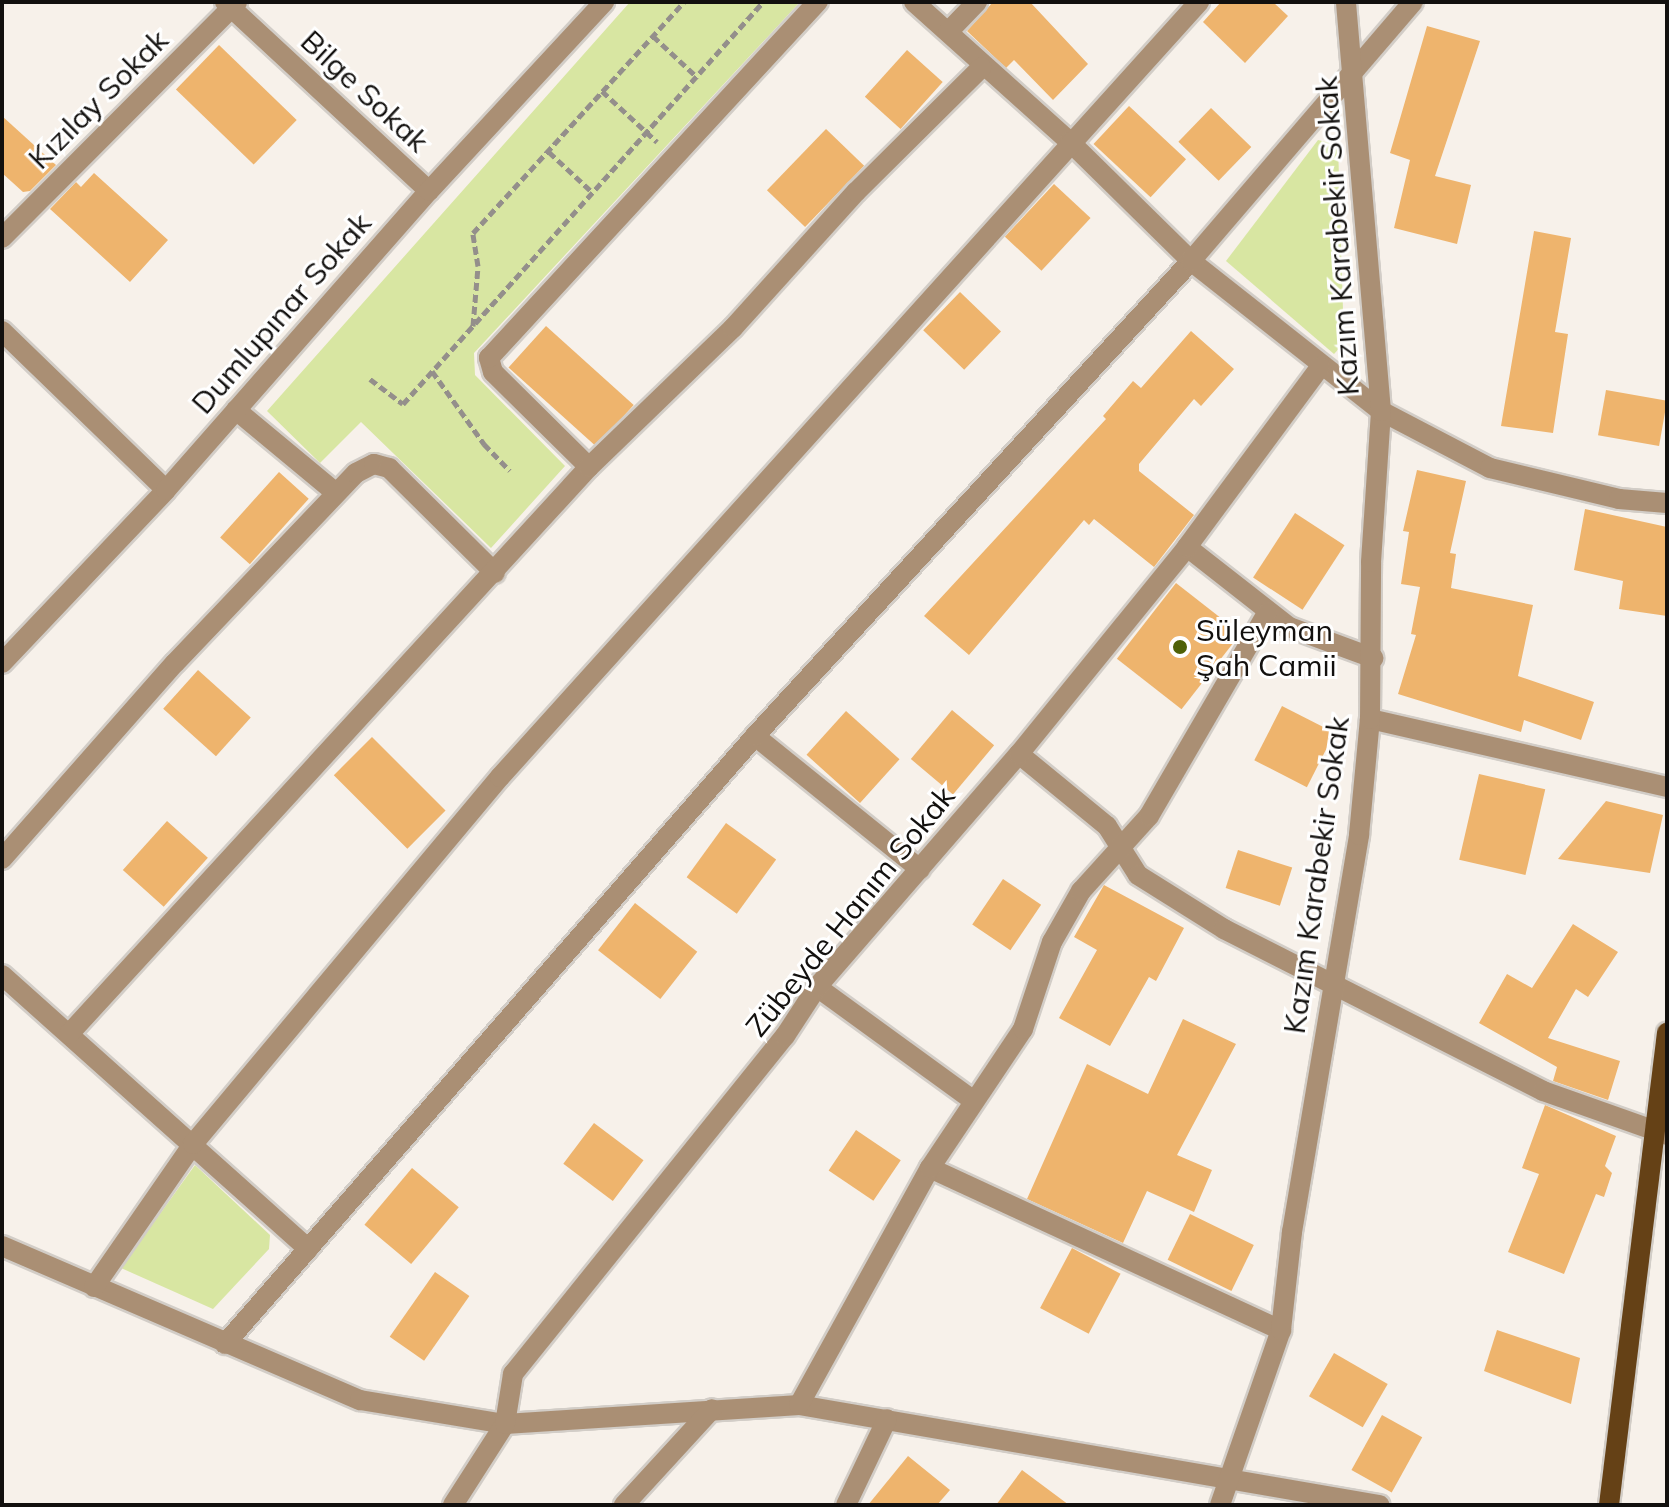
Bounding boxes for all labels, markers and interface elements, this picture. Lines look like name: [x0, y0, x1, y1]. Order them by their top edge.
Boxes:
street label: Kızılay Sokak: [21, 22, 175, 176]
street label: Bilge Sokak: [294, 23, 436, 159]
street label: Kazım Karabekir Sokak: [1308, 75, 1366, 397]
street label: Dumlupınar Sokak: [184, 205, 378, 421]
place label: Süleyman Şah Camii: [1196, 612, 1337, 682]
marker: Süleyman Şah Camii: [1171, 638, 1189, 656]
street label: Kazım Karabekir Sokak: [1276, 714, 1356, 1036]
street label: Zübeyde Hanım Sokak: [738, 779, 962, 1043]

